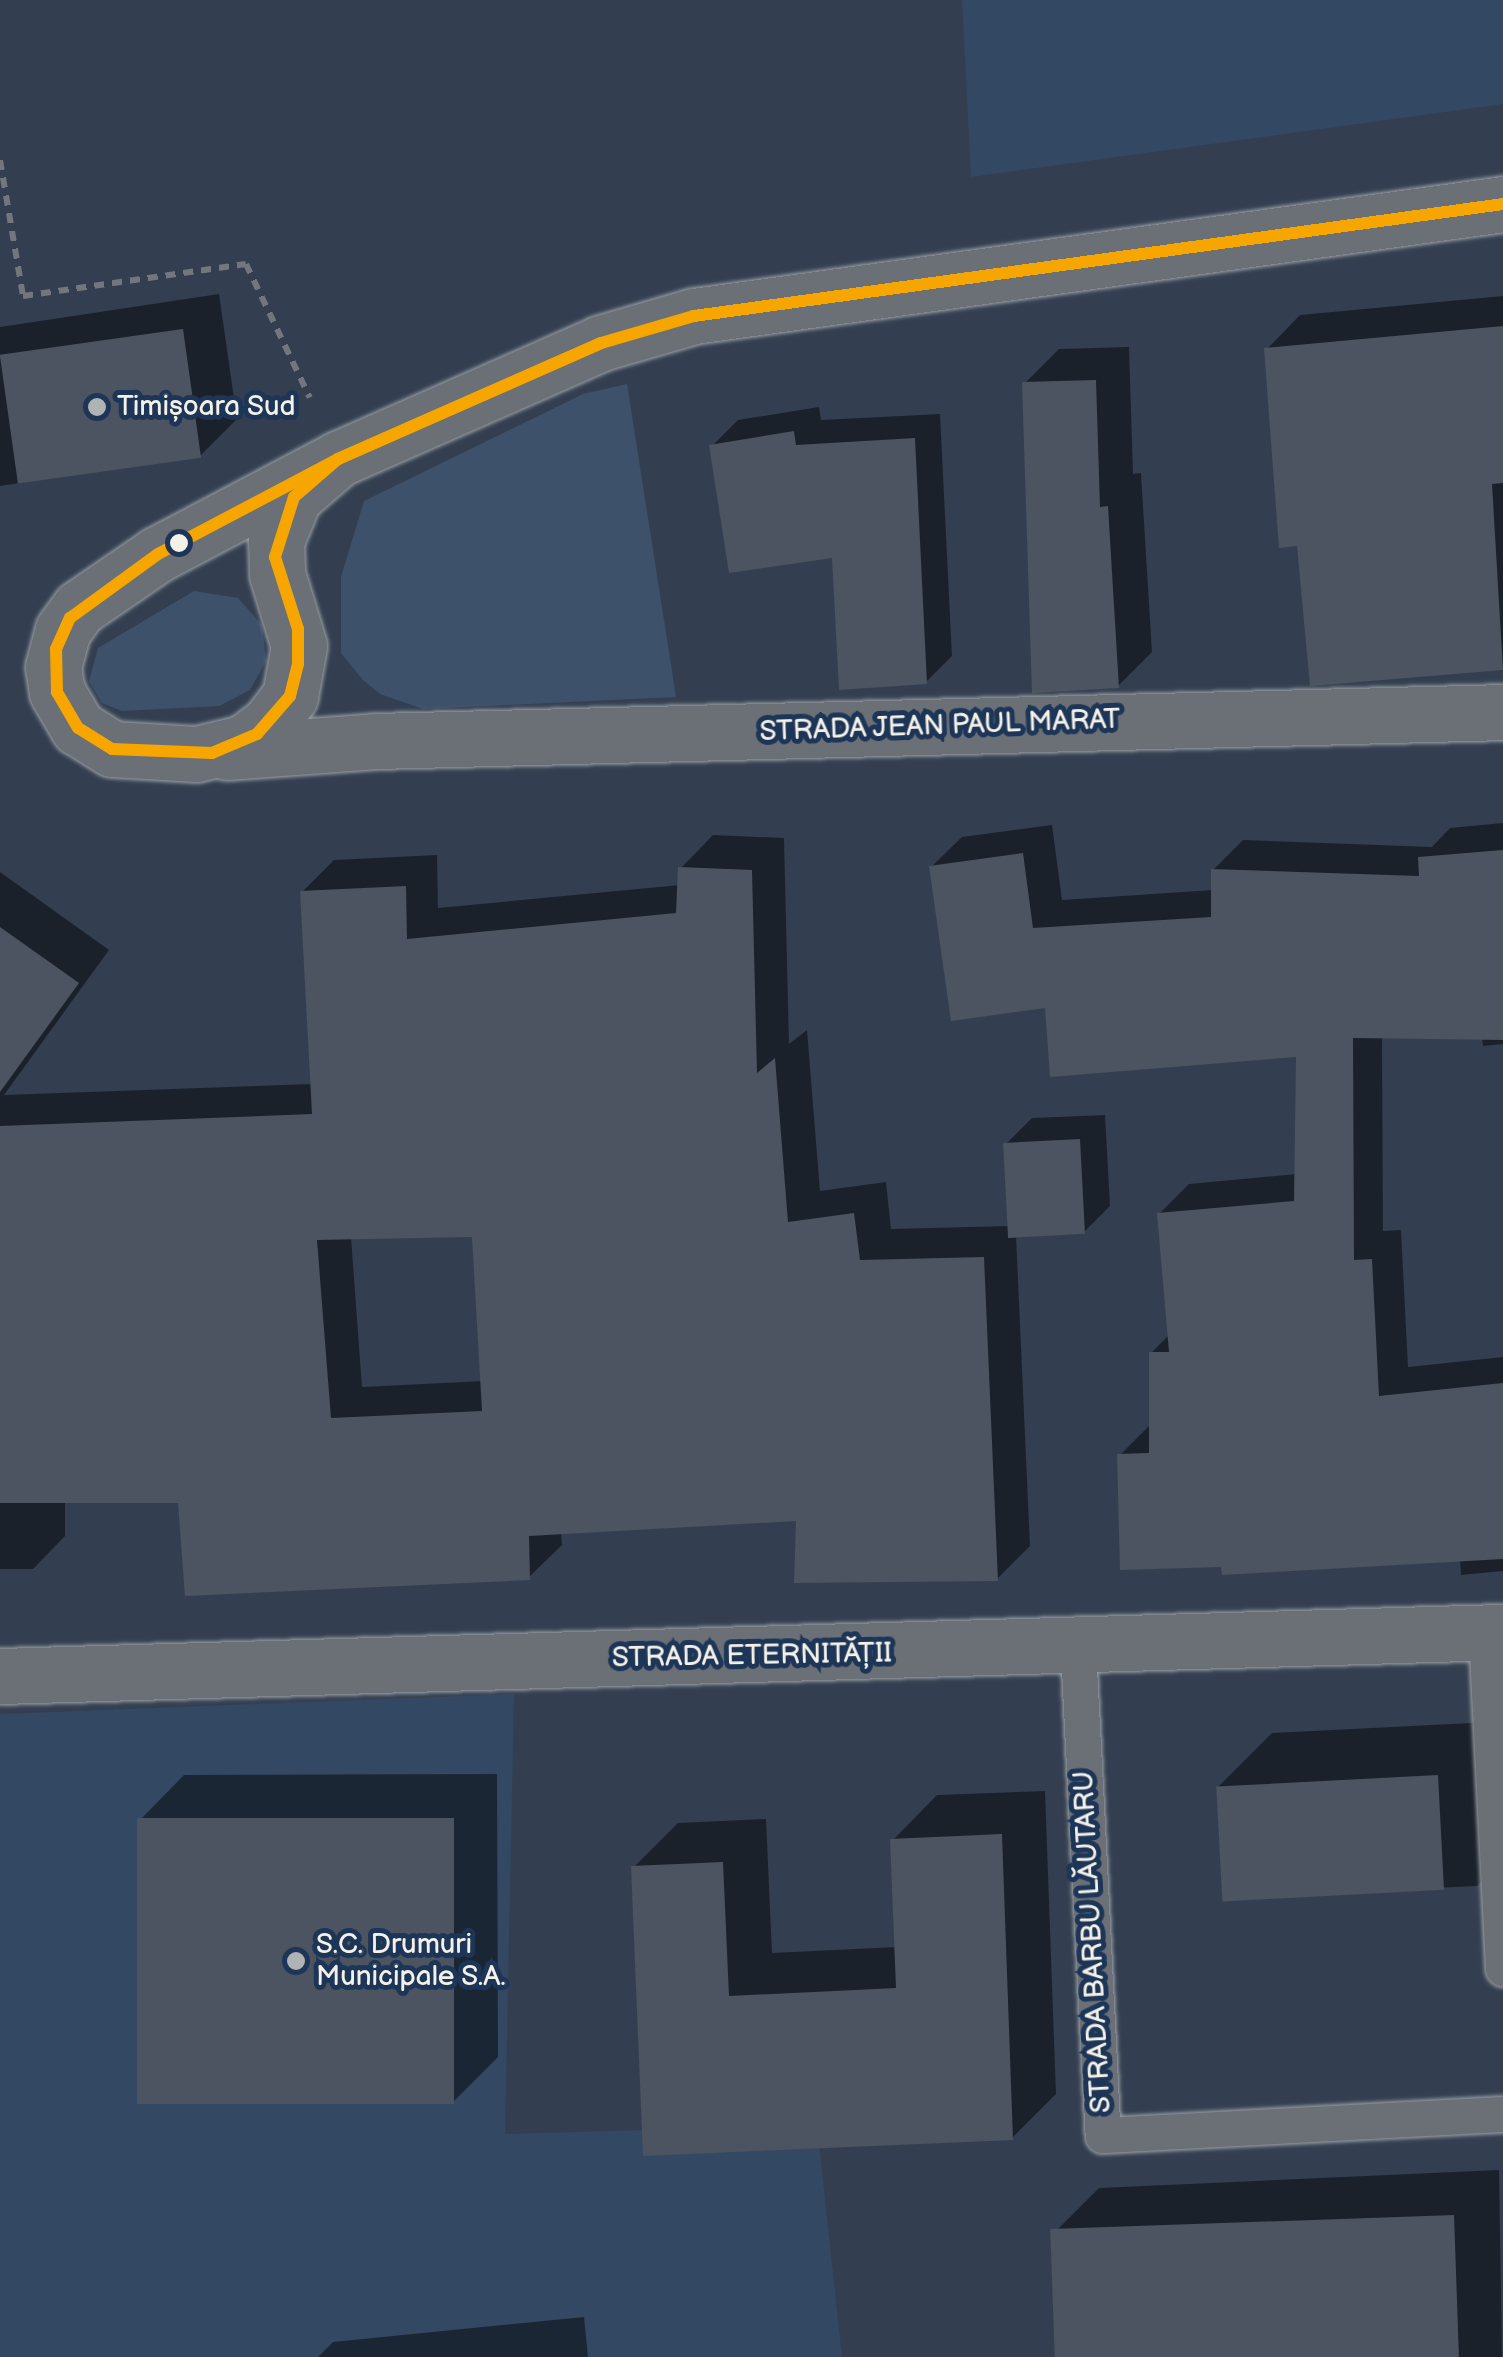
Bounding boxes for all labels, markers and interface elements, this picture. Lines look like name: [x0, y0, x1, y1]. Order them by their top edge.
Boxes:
place label: Timișoara Sud: [117, 390, 296, 424]
marker: Timișoara Sud: [86, 396, 108, 418]
unlabelled marker: [169, 533, 189, 553]
street label: STRADA JEAN PAUL MARAT: [758, 703, 1122, 749]
street label: STRADA ETERNITĂȚII: [612, 1637, 892, 1675]
street label: STRADA BARBU LĂUTARU: [1067, 1770, 1119, 2114]
place label: S.C. Drumuri Municipale S.A.: [316, 1928, 506, 1994]
marker: S.C. Drumuri Municipale S.A.: [285, 1950, 307, 1972]

